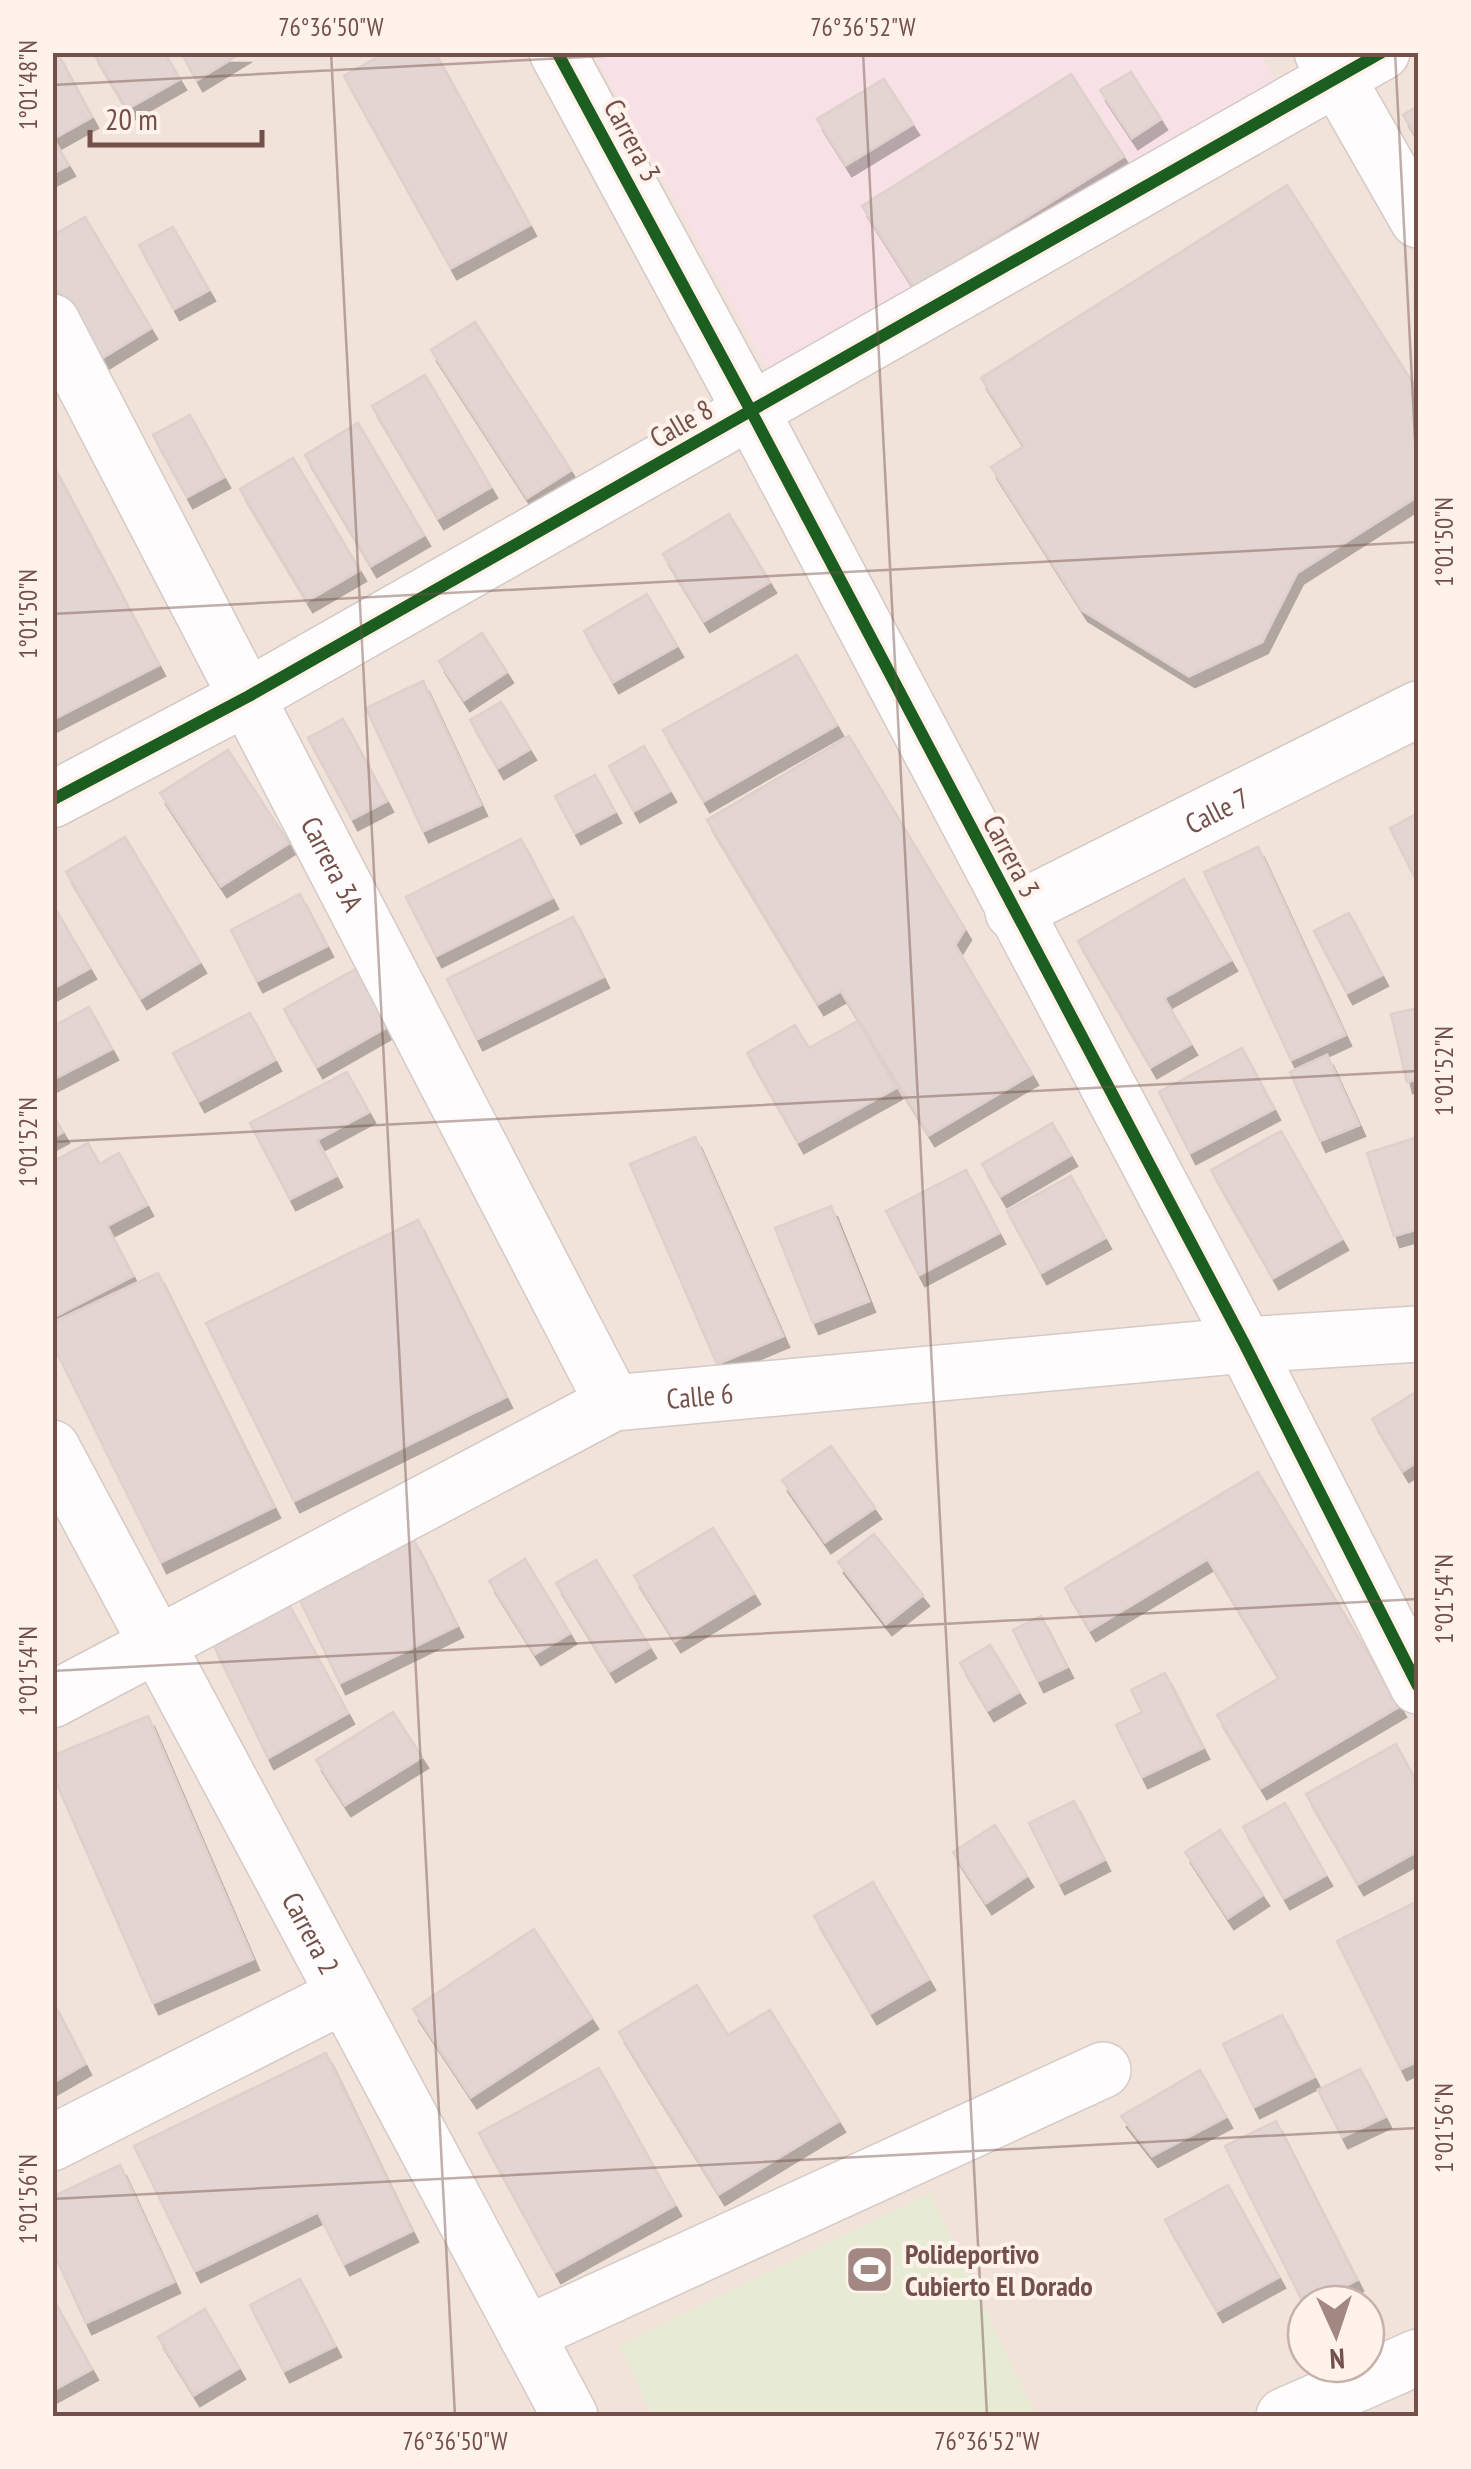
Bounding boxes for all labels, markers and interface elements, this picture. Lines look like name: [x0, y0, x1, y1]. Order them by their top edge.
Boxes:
text: 76°36'50"W: [278, 11, 384, 43]
text: 76°36'52"W: [810, 11, 916, 43]
text: 1°01'48"N: [12, 40, 44, 130]
scale bar: [90, 85, 262, 147]
street label: Carrera 3: [596, 92, 670, 188]
text: 20 m: [105, 99, 158, 138]
street label: Calle 8: [643, 390, 719, 456]
text: 1°01'50"N: [1428, 497, 1460, 587]
text: 1°01'50"N: [12, 569, 44, 659]
street label: Calle 7: [1179, 778, 1255, 841]
street label: Carrera 3: [975, 808, 1049, 904]
street label: Carrera 3A: [293, 810, 373, 918]
text: 1°01'52"N: [1428, 1026, 1460, 1116]
text: 1°01'52"N: [12, 1097, 44, 1187]
street label: Calle 6: [665, 1374, 735, 1417]
text: 1°01'54"N: [1428, 1554, 1460, 1644]
text: 1°01'54"N: [12, 1626, 44, 1716]
street label: Carrera 2: [274, 1885, 349, 1980]
text: 1°01'56"N: [1428, 2083, 1460, 2173]
text: 1°01'56"N: [12, 2154, 44, 2244]
place label: Polideportivo Cubierto El Dorado: [905, 2235, 1093, 2304]
sports icon: Polideportivo Cubierto El Dorado: [844, 2243, 896, 2295]
north arrow: [1286, 2284, 1386, 2384]
text: N: [1329, 2341, 1346, 2378]
text: 76°36'50"W: [402, 2425, 508, 2457]
text: 76°36'52"W: [934, 2425, 1040, 2457]

